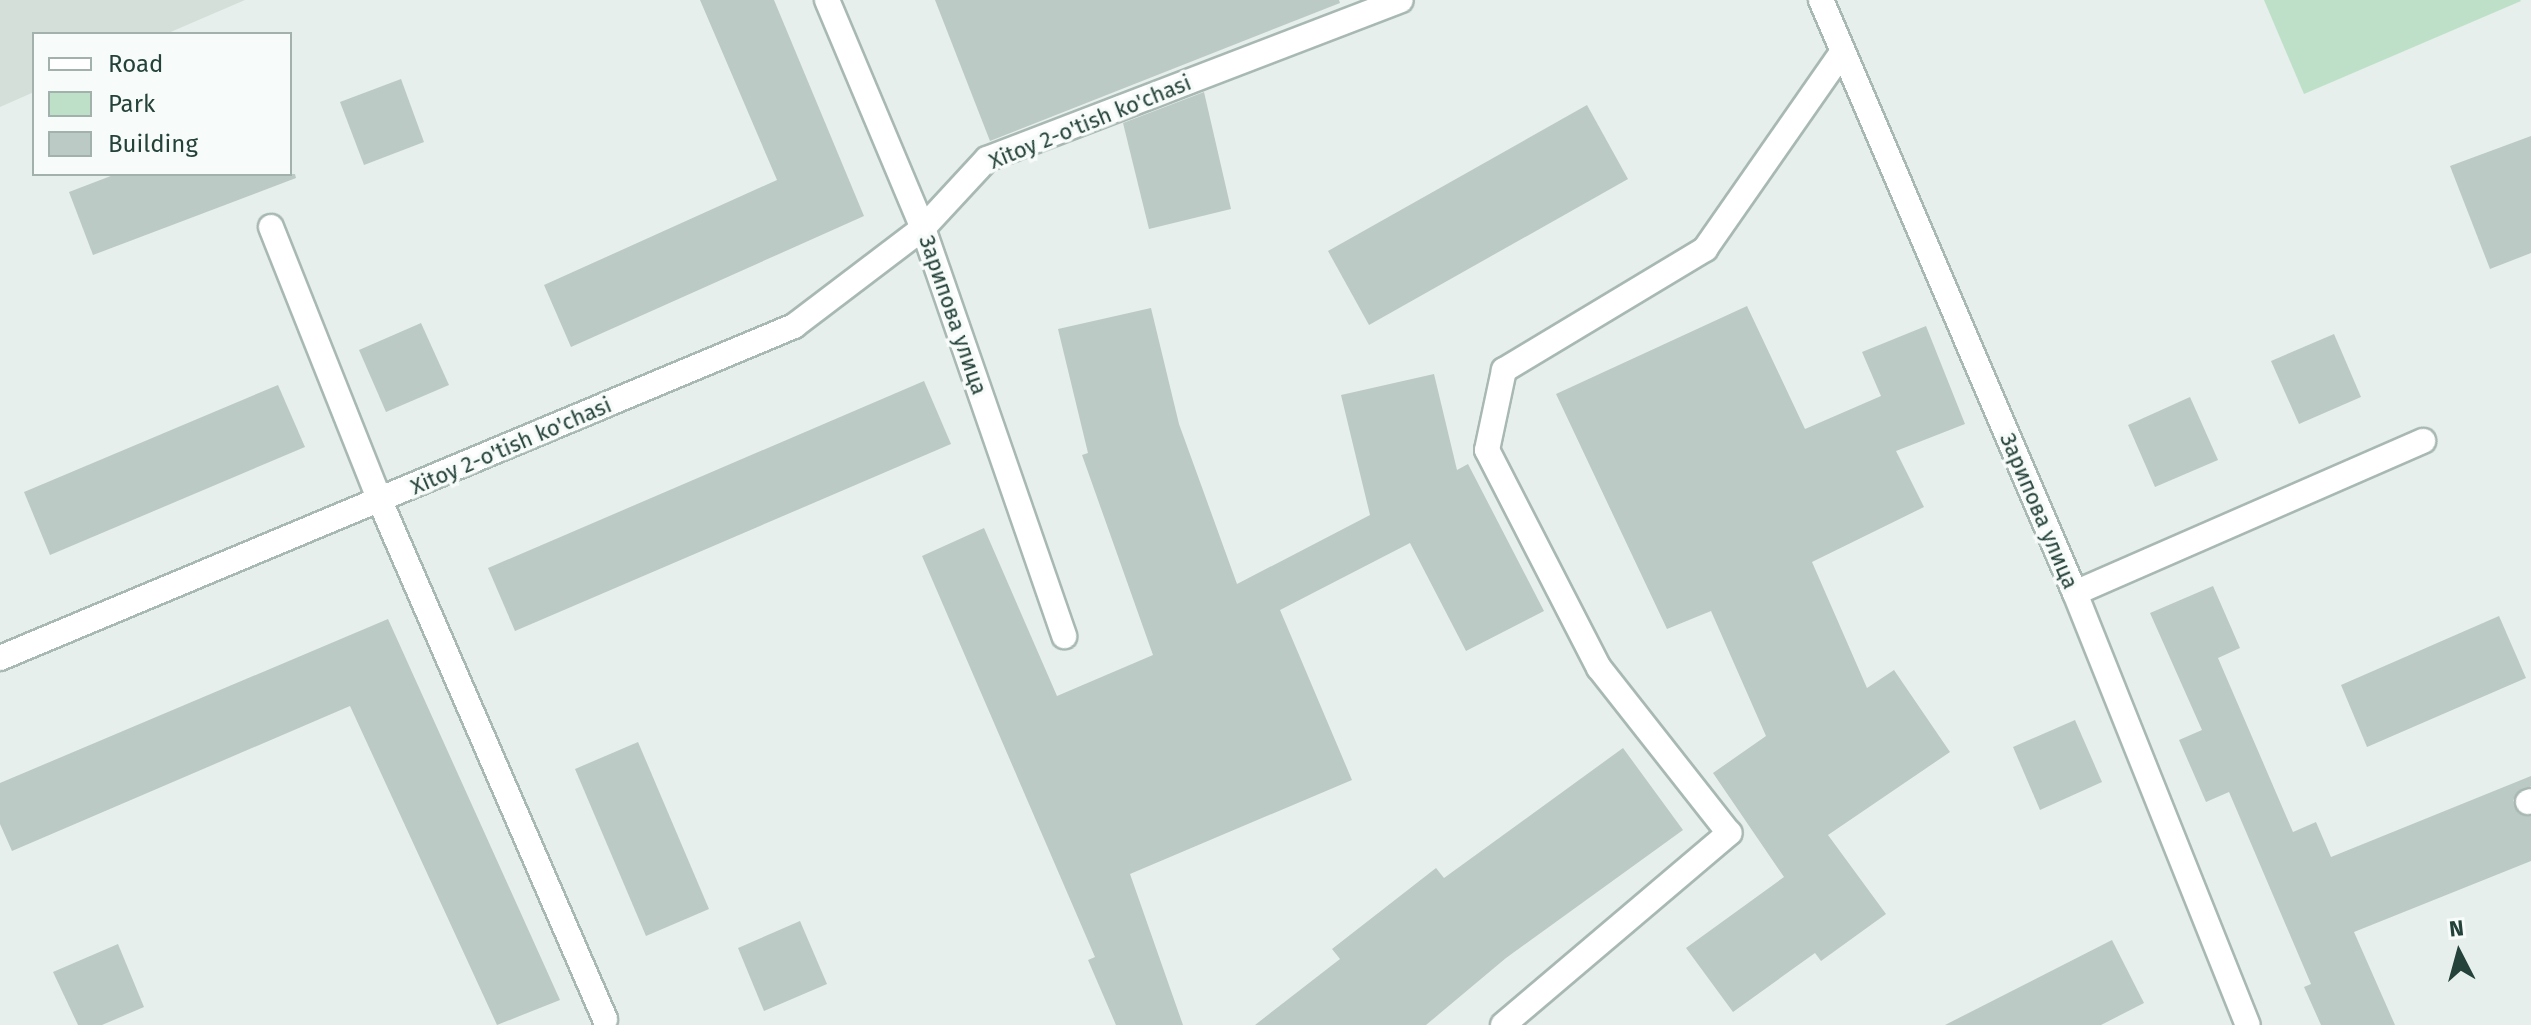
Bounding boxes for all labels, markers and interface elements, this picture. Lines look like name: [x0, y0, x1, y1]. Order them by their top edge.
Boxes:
legend: [32, 32, 292, 176]
text: Road: [108, 50, 163, 78]
street label: Xitoy 2-o'tish ko'chasi: [985, 69, 1195, 175]
text: Park: [108, 90, 155, 118]
text: Building: [108, 130, 198, 158]
street label: Зарипова улица: [913, 232, 993, 398]
street label: Xitoy 2-o'tish ko'chasi: [407, 392, 615, 500]
street label: Зарипова улица: [1994, 429, 2084, 593]
north arrow: [2419, 913, 2499, 993]
text: N: [2448, 914, 2465, 943]

